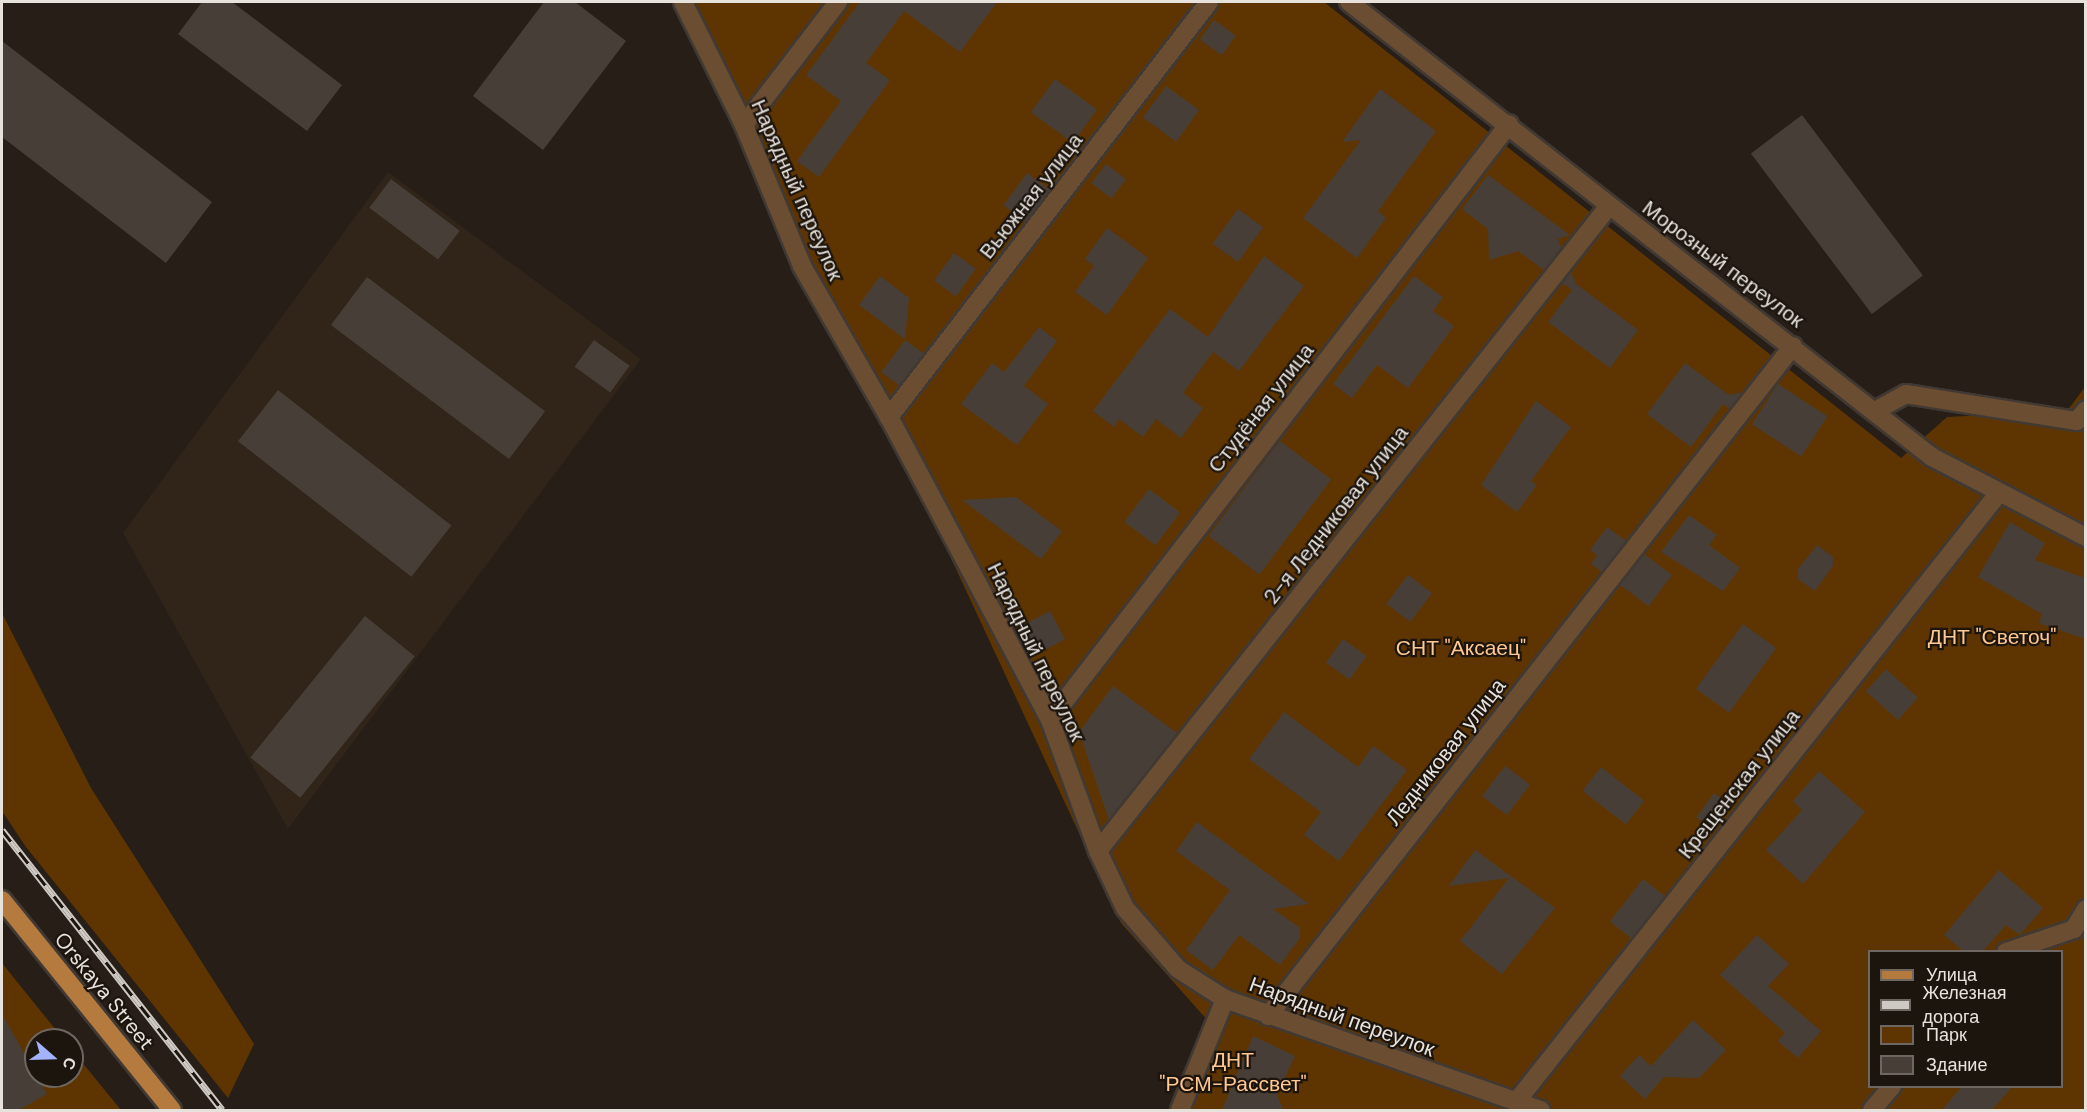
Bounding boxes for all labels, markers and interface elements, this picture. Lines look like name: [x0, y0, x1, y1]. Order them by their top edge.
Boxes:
street label: Нарядный переулок: [746, 96, 848, 284]
street label: Вьюжная улица: [974, 128, 1088, 264]
street label: Морозный переулок: [1637, 195, 1809, 333]
street label: Студёная улица: [1203, 338, 1319, 478]
street label: 2-я Ледниковая улица: [1259, 421, 1413, 609]
street label: Нарядный переулок: [982, 559, 1090, 745]
park label: ДНТ "Светоч": [1928, 624, 2056, 650]
park label: СНТ "Аксаец": [1396, 635, 1526, 661]
street label: Ледниковая улица: [1381, 674, 1511, 830]
street label: Крещенская улица: [1673, 704, 1805, 864]
street label: Orskaya Street: [49, 927, 159, 1055]
legend: [1868, 950, 2063, 1088]
text: Улица: [1926, 963, 1977, 987]
street label: Нарядный переулок: [1246, 972, 1438, 1062]
text: Железная дорога: [1923, 981, 2006, 1029]
text: Парк: [1926, 1023, 1967, 1047]
north arrow: [24, 1028, 84, 1088]
park label: ДНТ "РСМ-Рассвет": [1159, 1047, 1307, 1097]
text: Здание: [1926, 1053, 1987, 1077]
text: С: [58, 1055, 81, 1073]

